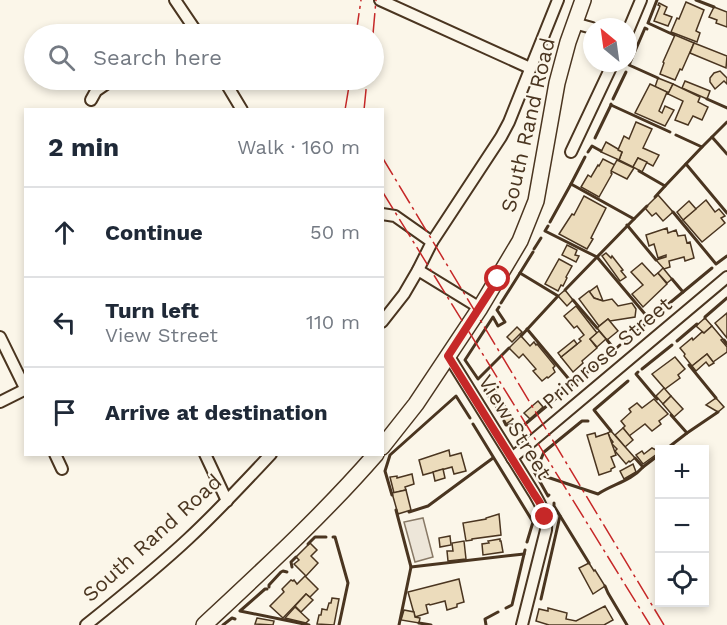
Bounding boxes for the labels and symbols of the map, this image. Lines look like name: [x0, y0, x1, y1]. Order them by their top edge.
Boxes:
north arrow: [583, 18, 637, 72]
street label: South Rand Road: [495, 35, 560, 215]
route start: [484, 265, 510, 291]
street label: Primrose Street: [537, 291, 677, 414]
street label: View Street: [473, 370, 558, 484]
street label: South Rand Road: [77, 469, 226, 607]
route end: [531, 503, 557, 529]

